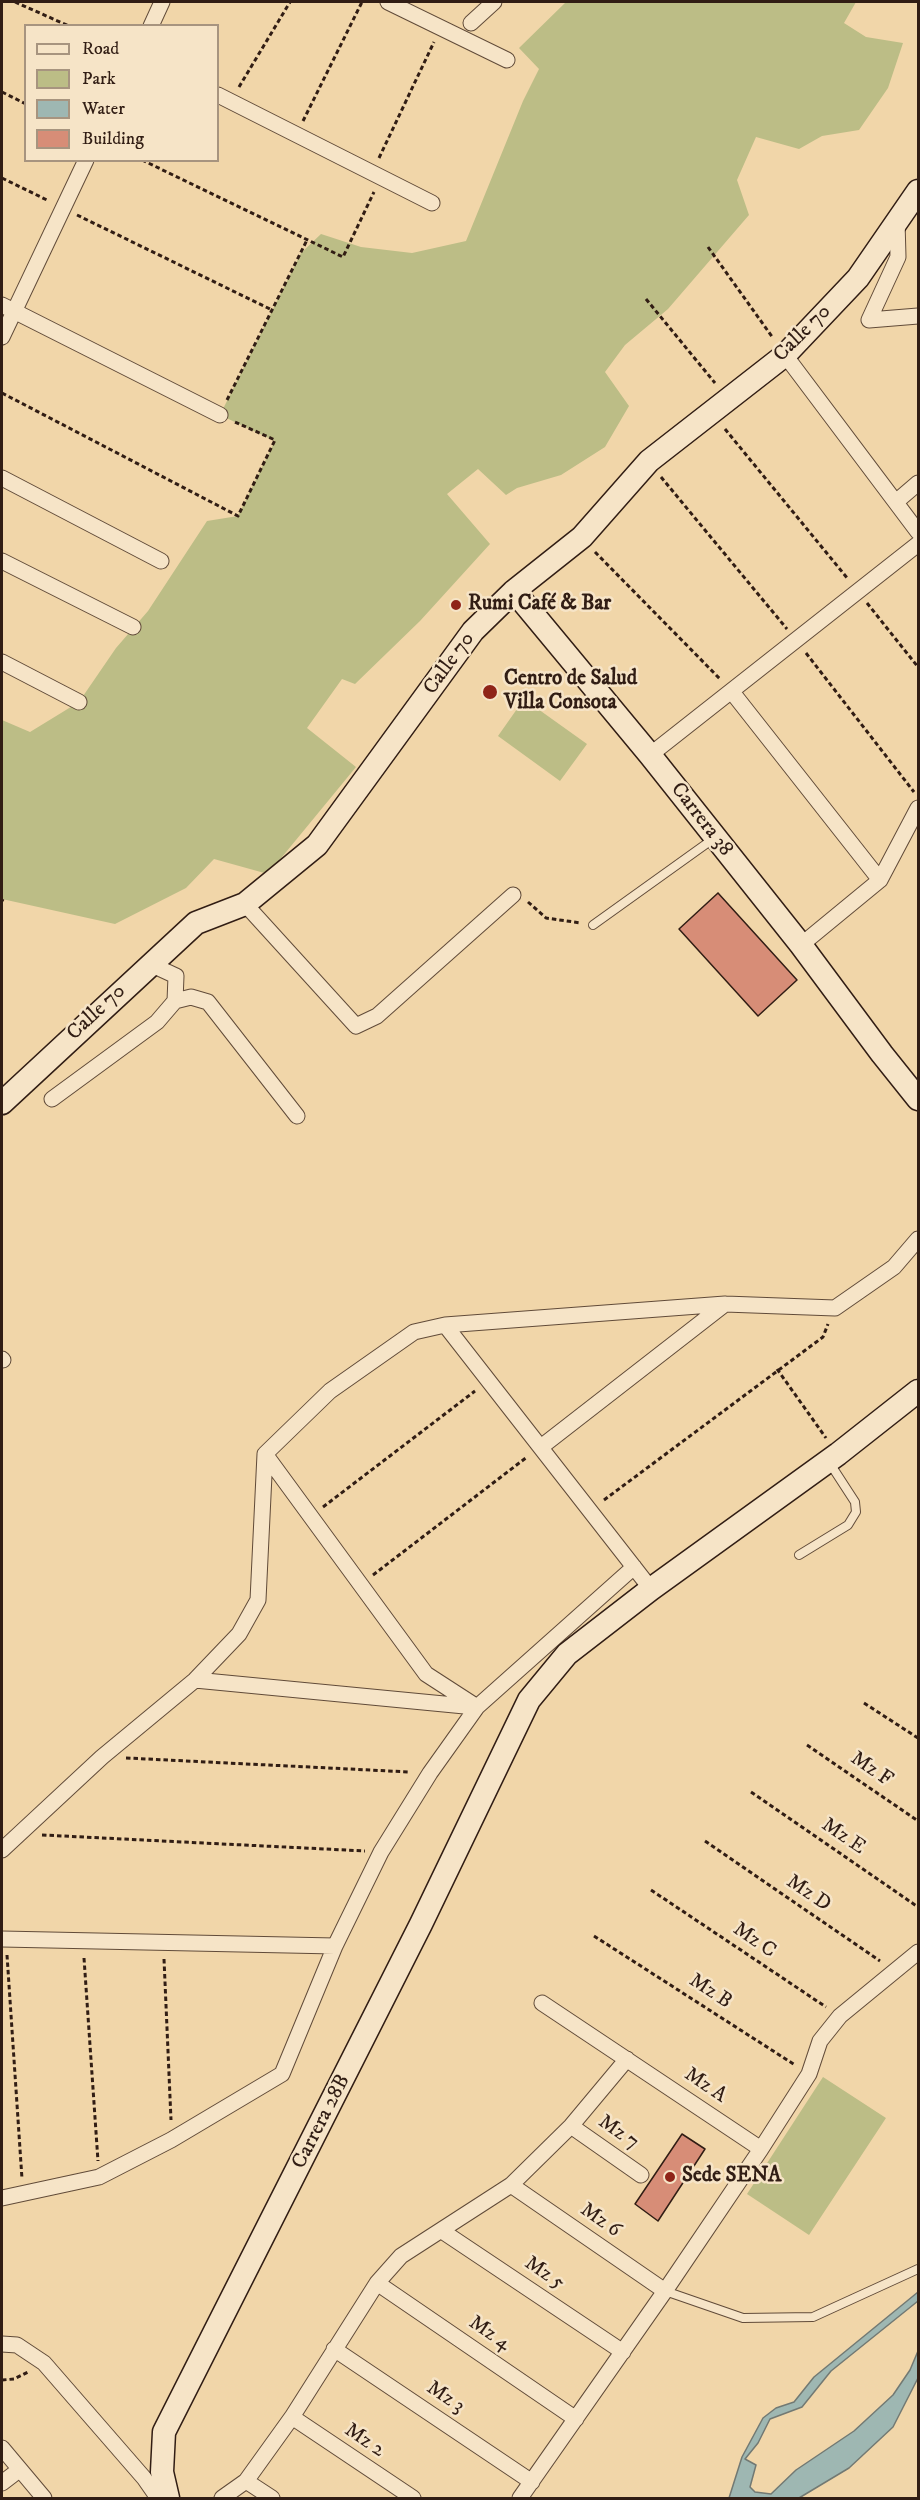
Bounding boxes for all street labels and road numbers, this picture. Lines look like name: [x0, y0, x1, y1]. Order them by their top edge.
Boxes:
street label: Calle 70: [769, 300, 837, 368]
street label: Calle 70: [419, 628, 481, 700]
street label: Carrera 38: [664, 778, 738, 862]
street label: Calle 70: [62, 980, 132, 1046]
street label: Mz F: [845, 1747, 897, 1793]
street label: Mz E: [816, 1813, 870, 1861]
street label: Mz D: [781, 1870, 835, 1918]
street label: Mz C: [728, 1917, 780, 1965]
street label: Mz B: [684, 1969, 736, 2015]
street label: Mz A: [679, 2063, 731, 2109]
street label: Carrera 28B: [287, 2071, 357, 2173]
street label: Mz 7: [593, 2110, 643, 2156]
street label: Mz 6: [575, 2198, 625, 2244]
street label: Mz 5: [519, 2251, 569, 2297]
street label: Mz 4: [463, 2311, 515, 2357]
street label: Mz 3: [421, 2376, 469, 2420]
street label: Mz 2: [339, 2418, 389, 2464]

